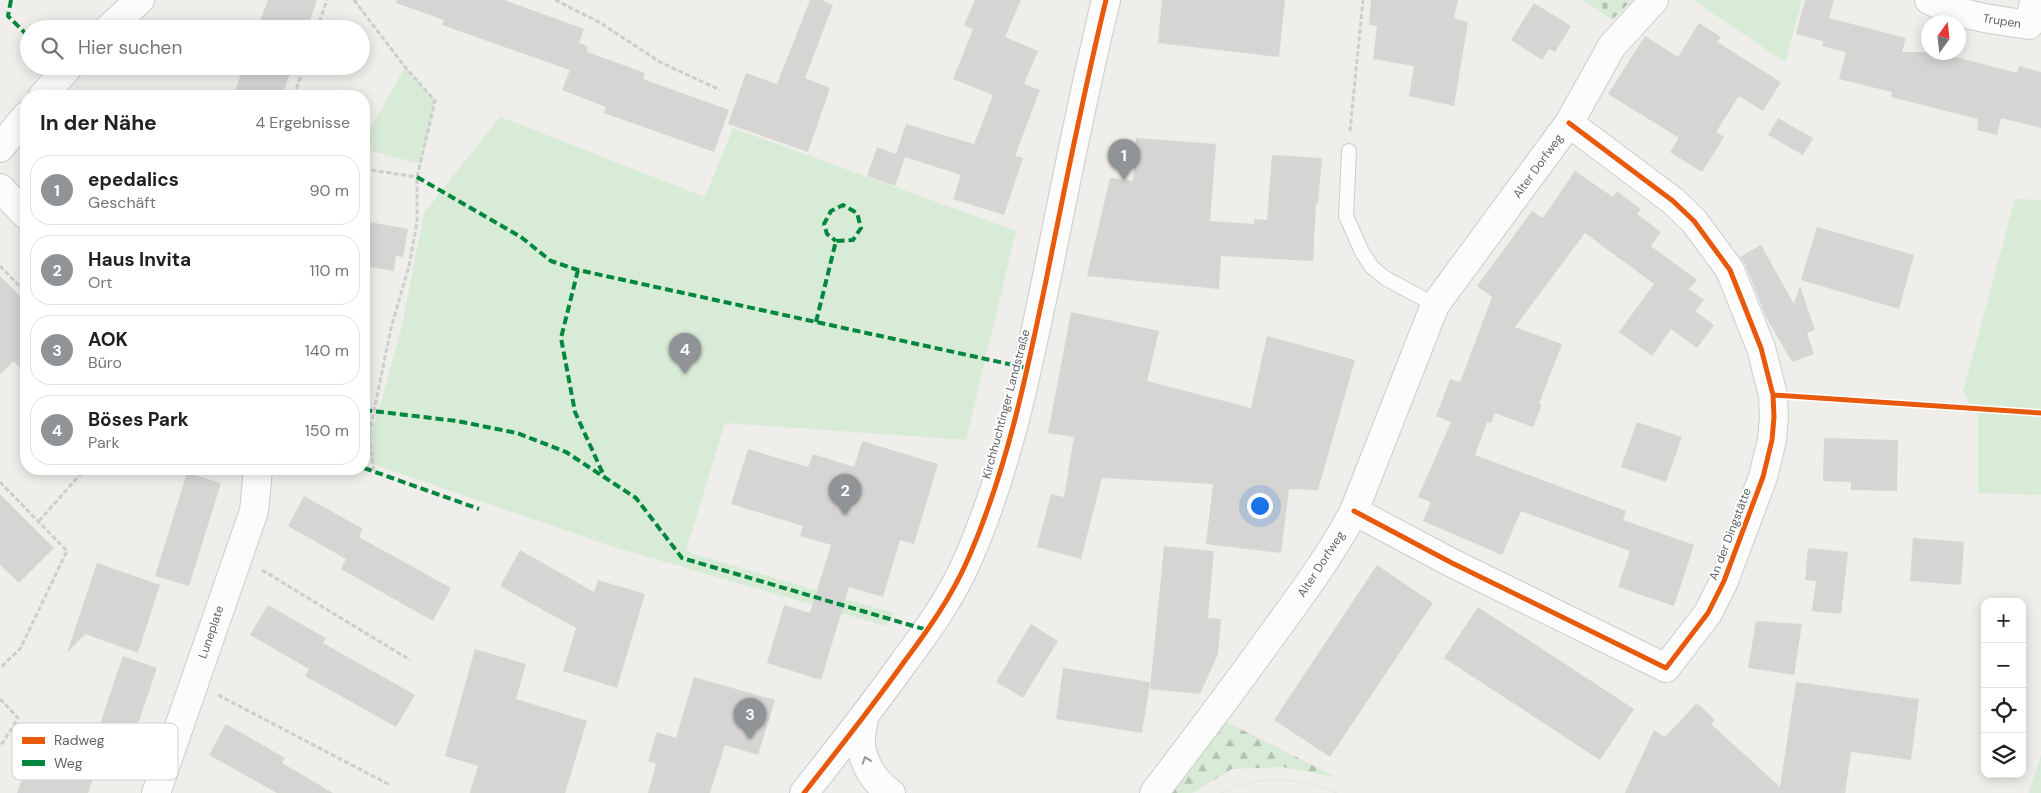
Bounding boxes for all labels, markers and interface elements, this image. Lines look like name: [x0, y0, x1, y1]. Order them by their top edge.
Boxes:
street label: Trupen: [1982, 10, 2022, 32]
north arrow: [1921, 15, 1966, 60]
search box: [20, 20, 370, 75]
icon: search: [38, 34, 66, 62]
text: Hier suchen: [78, 35, 182, 60]
text: In der Nähe: [40, 109, 157, 137]
text: 4 Ergebnisse: [255, 112, 350, 133]
street label: Alter Dorfweg: [1509, 130, 1567, 201]
pin: 1: [1108, 139, 1140, 180]
text: epedalics: [88, 167, 179, 192]
text: 1: [54, 180, 60, 201]
text: 90 m: [309, 180, 349, 201]
text: Geschäft: [88, 192, 156, 213]
text: Haus Invita: [88, 247, 191, 272]
text: 2: [52, 260, 62, 281]
text: 110 m: [310, 260, 349, 281]
text: Ort: [88, 272, 113, 293]
text: AOK: [88, 327, 128, 352]
street label: Kirchhuchtinger Landstraße: [978, 327, 1034, 480]
pin: 4: [669, 333, 701, 374]
text: 3: [52, 340, 62, 361]
text: 140 m: [305, 340, 349, 361]
text: Büro: [88, 352, 122, 373]
text: Böses Park: [88, 407, 189, 432]
text: 4: [52, 420, 62, 441]
text: 150 m: [305, 420, 349, 441]
text: Park: [88, 432, 120, 453]
pin: 2: [829, 474, 861, 515]
street label: An der Dingstätte: [1705, 485, 1755, 582]
your location: [1247, 493, 1273, 519]
street label: Alter Dorfweg: [1294, 528, 1349, 600]
map controls: [1981, 598, 2026, 778]
button: +: [1981, 598, 2026, 643]
street label: Luneplate: [195, 603, 228, 661]
button: −: [1981, 643, 2026, 688]
button: locate: [1981, 688, 2026, 733]
pin: 3: [734, 698, 766, 739]
legend: [12, 723, 178, 780]
text: Radweg: [54, 731, 105, 749]
button: layers: [1981, 733, 2026, 778]
text: Weg: [54, 754, 83, 772]
one-way arrow: [862, 756, 872, 765]

